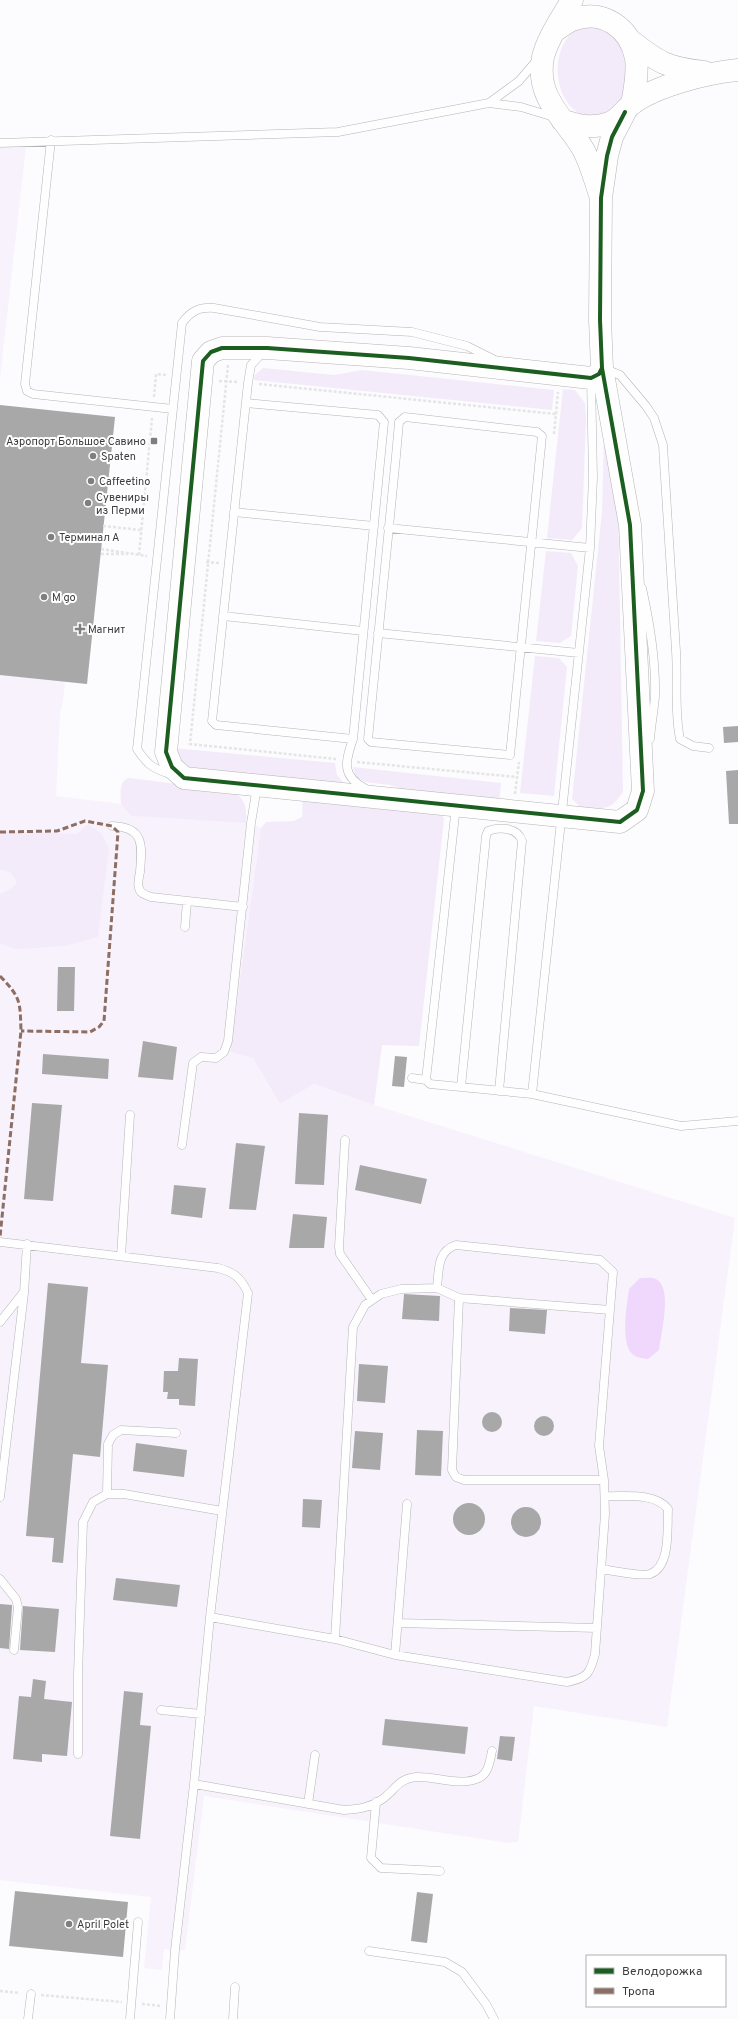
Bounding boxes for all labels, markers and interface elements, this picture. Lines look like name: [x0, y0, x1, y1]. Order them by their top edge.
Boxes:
place label: Аэропорт Большое Савино: [6, 435, 146, 449]
marker: Аэропорт Большое Савино: [149, 436, 159, 446]
place label: Spaten: [101, 450, 136, 464]
marker: Spaten: [88, 451, 98, 461]
place label: Caffeetino: [99, 475, 150, 489]
marker: Caffeetino: [86, 476, 96, 486]
place label: Сувениры из Перми: [96, 491, 149, 518]
marker: Сувениры из Перми: [83, 498, 93, 508]
place label: Терминал А: [59, 531, 120, 545]
marker: Терминал А: [46, 532, 56, 542]
place label: М go: [52, 591, 76, 605]
marker: М go: [39, 592, 49, 602]
place label: Магнит: [88, 623, 125, 637]
marker: Магнит: [75, 624, 85, 634]
place label: April Polet: [77, 1918, 129, 1932]
marker: April Polet: [64, 1919, 74, 1929]
legend: [586, 1955, 726, 2007]
text: Велодорожка: [622, 1964, 702, 1980]
text: Тропа: [622, 1984, 655, 2000]

